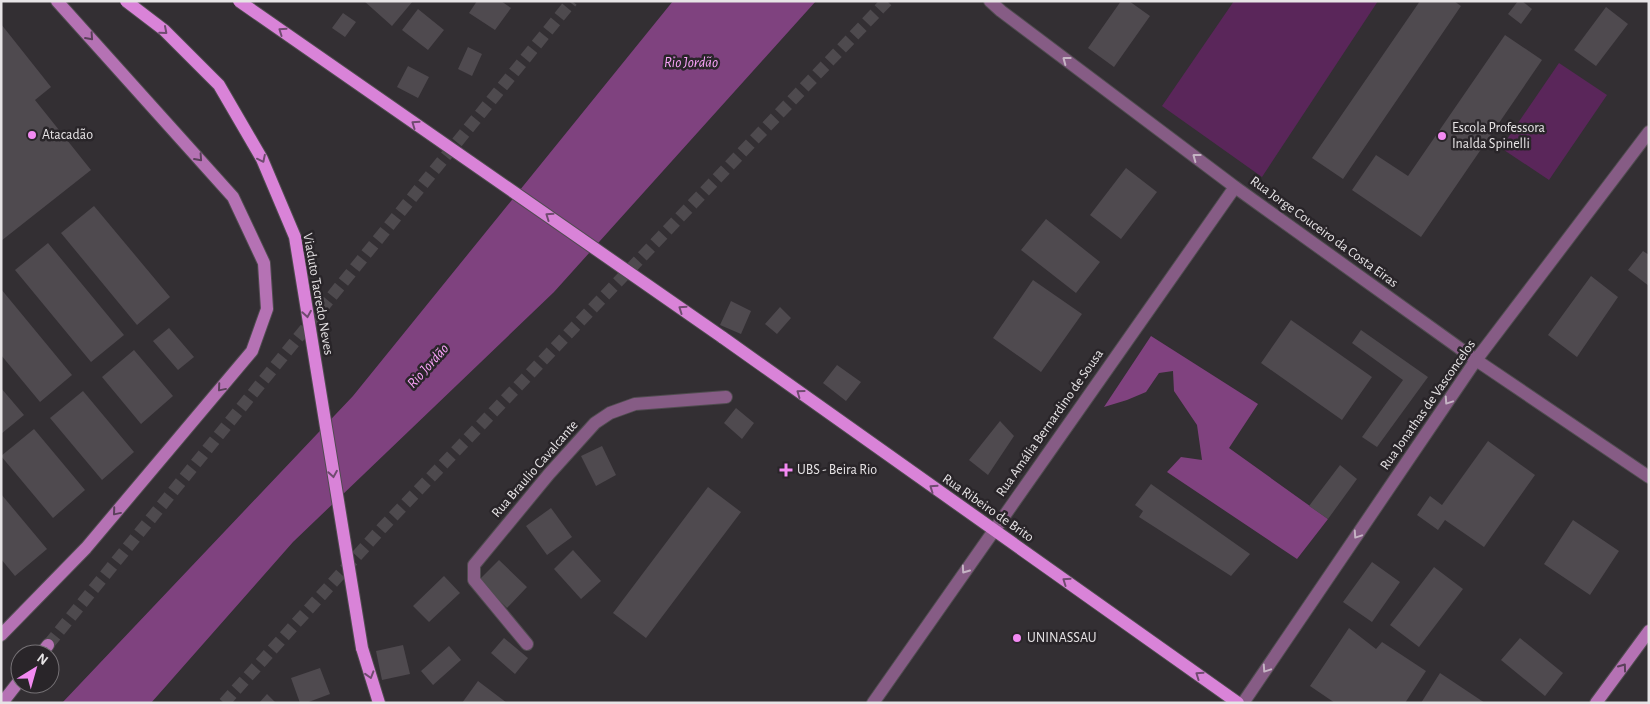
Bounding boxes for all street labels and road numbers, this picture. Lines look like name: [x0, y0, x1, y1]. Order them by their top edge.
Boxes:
street label: Rua Jorge Couceiro da Costa Eiras: [1248, 174, 1400, 290]
street label: Viaduto Tacredo Neves: [300, 232, 336, 356]
street label: Rua Jonathas de Vasconcelos: [1378, 337, 1478, 473]
street label: Rua Amália Bernardino de Sousa: [994, 346, 1107, 499]
street label: Rua Braulio Cavalcante: [489, 418, 581, 520]
street label: Rua Ribeiro de Brito: [940, 471, 1036, 545]

